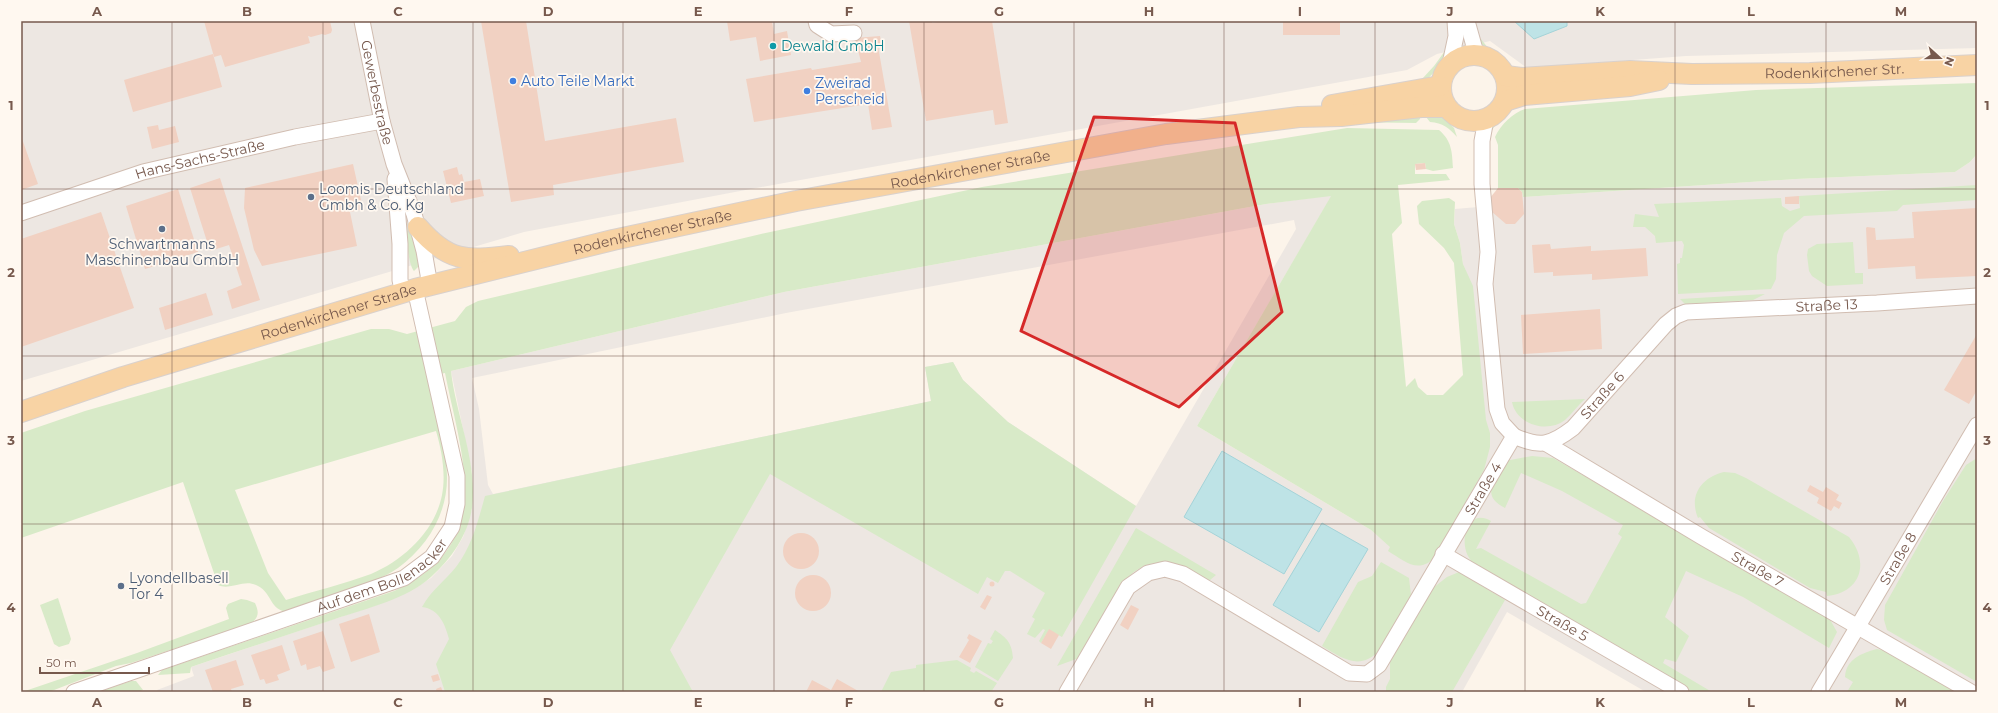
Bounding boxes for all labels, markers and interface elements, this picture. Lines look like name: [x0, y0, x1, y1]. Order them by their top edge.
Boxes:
text: A: [91, 3, 103, 19]
text: B: [242, 3, 252, 19]
text: C: [393, 3, 403, 19]
text: D: [543, 3, 554, 19]
text: E: [694, 3, 703, 19]
text: F: [845, 3, 853, 19]
text: G: [994, 3, 1004, 19]
text: H: [1144, 3, 1154, 19]
text: I: [1298, 3, 1302, 19]
text: J: [1445, 3, 1454, 19]
text: K: [1595, 3, 1605, 19]
text: L: [1747, 3, 1755, 19]
text: M: [1895, 3, 1907, 19]
place label: Dewald GmbH: [781, 37, 885, 55]
street label: Gewerbestraße: [357, 38, 397, 147]
north arrow: [1920, 38, 1960, 78]
marker: Dewald GmbH: [768, 41, 778, 51]
text: N: [1941, 55, 1957, 68]
street label: Rodenkirchener Str.: [1765, 59, 1905, 82]
place label: Auto Teile Markt: [521, 72, 635, 90]
place label: Zweirad Perscheid: [815, 74, 885, 108]
marker: Auto Teile Markt: [508, 76, 518, 86]
marker: Zweirad Perscheid: [802, 86, 812, 96]
text: 1: [8, 97, 14, 113]
text: 1: [1984, 97, 1990, 113]
street label: Hans-Sachs-Straße: [133, 135, 266, 183]
street label: Rodenkirchener Straße: [889, 146, 1052, 193]
place label: Loomis Deutschland Gmbh & Co. Kg: [319, 180, 464, 214]
marker: Loomis Deutschland Gmbh & Co. Kg: [306, 192, 316, 202]
street label: Rodenkirchener Straße: [571, 206, 734, 259]
marker: Schwartmanns Maschinenbau GmbH: [157, 224, 167, 234]
place label: Schwartmanns Maschinenbau GmbH: [85, 235, 239, 269]
text: 2: [7, 264, 15, 280]
text: 2: [1983, 264, 1991, 280]
street label: Rodenkirchener Straße: [258, 280, 419, 344]
street label: Straße 13: [1795, 295, 1858, 316]
street label: Straße 6: [1576, 368, 1628, 423]
text: 3: [6, 432, 15, 448]
text: 3: [1982, 432, 1991, 448]
street label: Straße 4: [1460, 458, 1506, 518]
street label: Straße 8: [1875, 529, 1920, 588]
street label: Auf dem Bollenacker: [314, 535, 451, 616]
street label: Straße 7: [1728, 547, 1787, 591]
place label: Lyondellbasell Tor 4: [129, 569, 229, 603]
marker: Lyondellbasell Tor 4: [116, 581, 126, 591]
text: 4: [7, 599, 16, 615]
text: 4: [1983, 599, 1992, 615]
street label: Straße 5: [1533, 601, 1592, 645]
scale bar: [40, 649, 149, 675]
text: 50 m: [46, 655, 77, 670]
text: A: [91, 694, 103, 710]
text: B: [242, 694, 252, 710]
text: C: [393, 694, 403, 710]
text: D: [543, 694, 554, 710]
text: E: [694, 694, 703, 710]
text: F: [845, 694, 853, 710]
text: G: [994, 694, 1004, 710]
text: H: [1144, 694, 1154, 710]
text: I: [1298, 694, 1302, 710]
text: J: [1445, 694, 1454, 710]
text: K: [1595, 694, 1605, 710]
text: L: [1747, 694, 1755, 710]
text: M: [1895, 694, 1907, 710]

